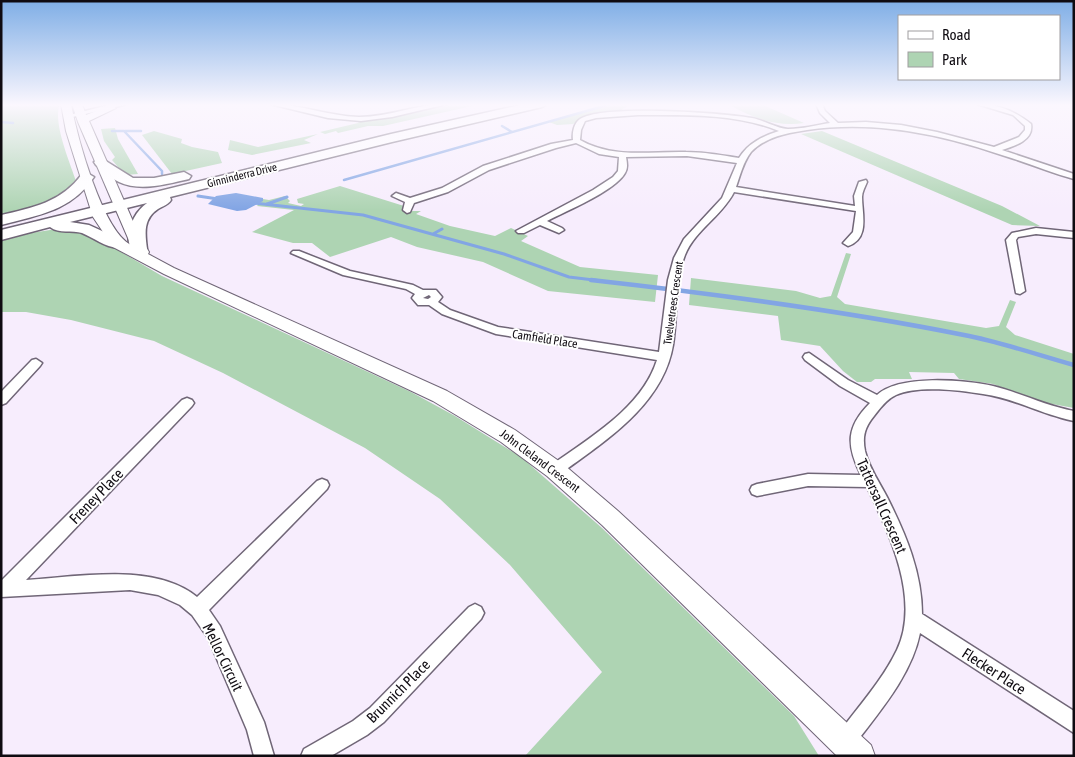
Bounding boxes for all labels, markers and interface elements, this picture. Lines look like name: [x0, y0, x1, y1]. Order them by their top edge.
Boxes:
legend: [898, 15, 1060, 80]
text: Road: [942, 26, 971, 43]
text: Park: [942, 51, 967, 68]
street label: Ginninderra Drive: [206, 161, 278, 189]
street label: Twelvetrees Crescent: [661, 260, 685, 346]
street label: Camfield Place: [511, 327, 579, 351]
street label: John Cleland Crescent: [497, 426, 583, 496]
street label: Tattersall Crescent: [854, 456, 910, 556]
street label: Freney Place: [66, 465, 126, 527]
street label: Mellor Circuit: [199, 620, 247, 694]
street label: Flecker Place: [959, 644, 1029, 698]
street label: Brunnich Place: [363, 656, 433, 726]

